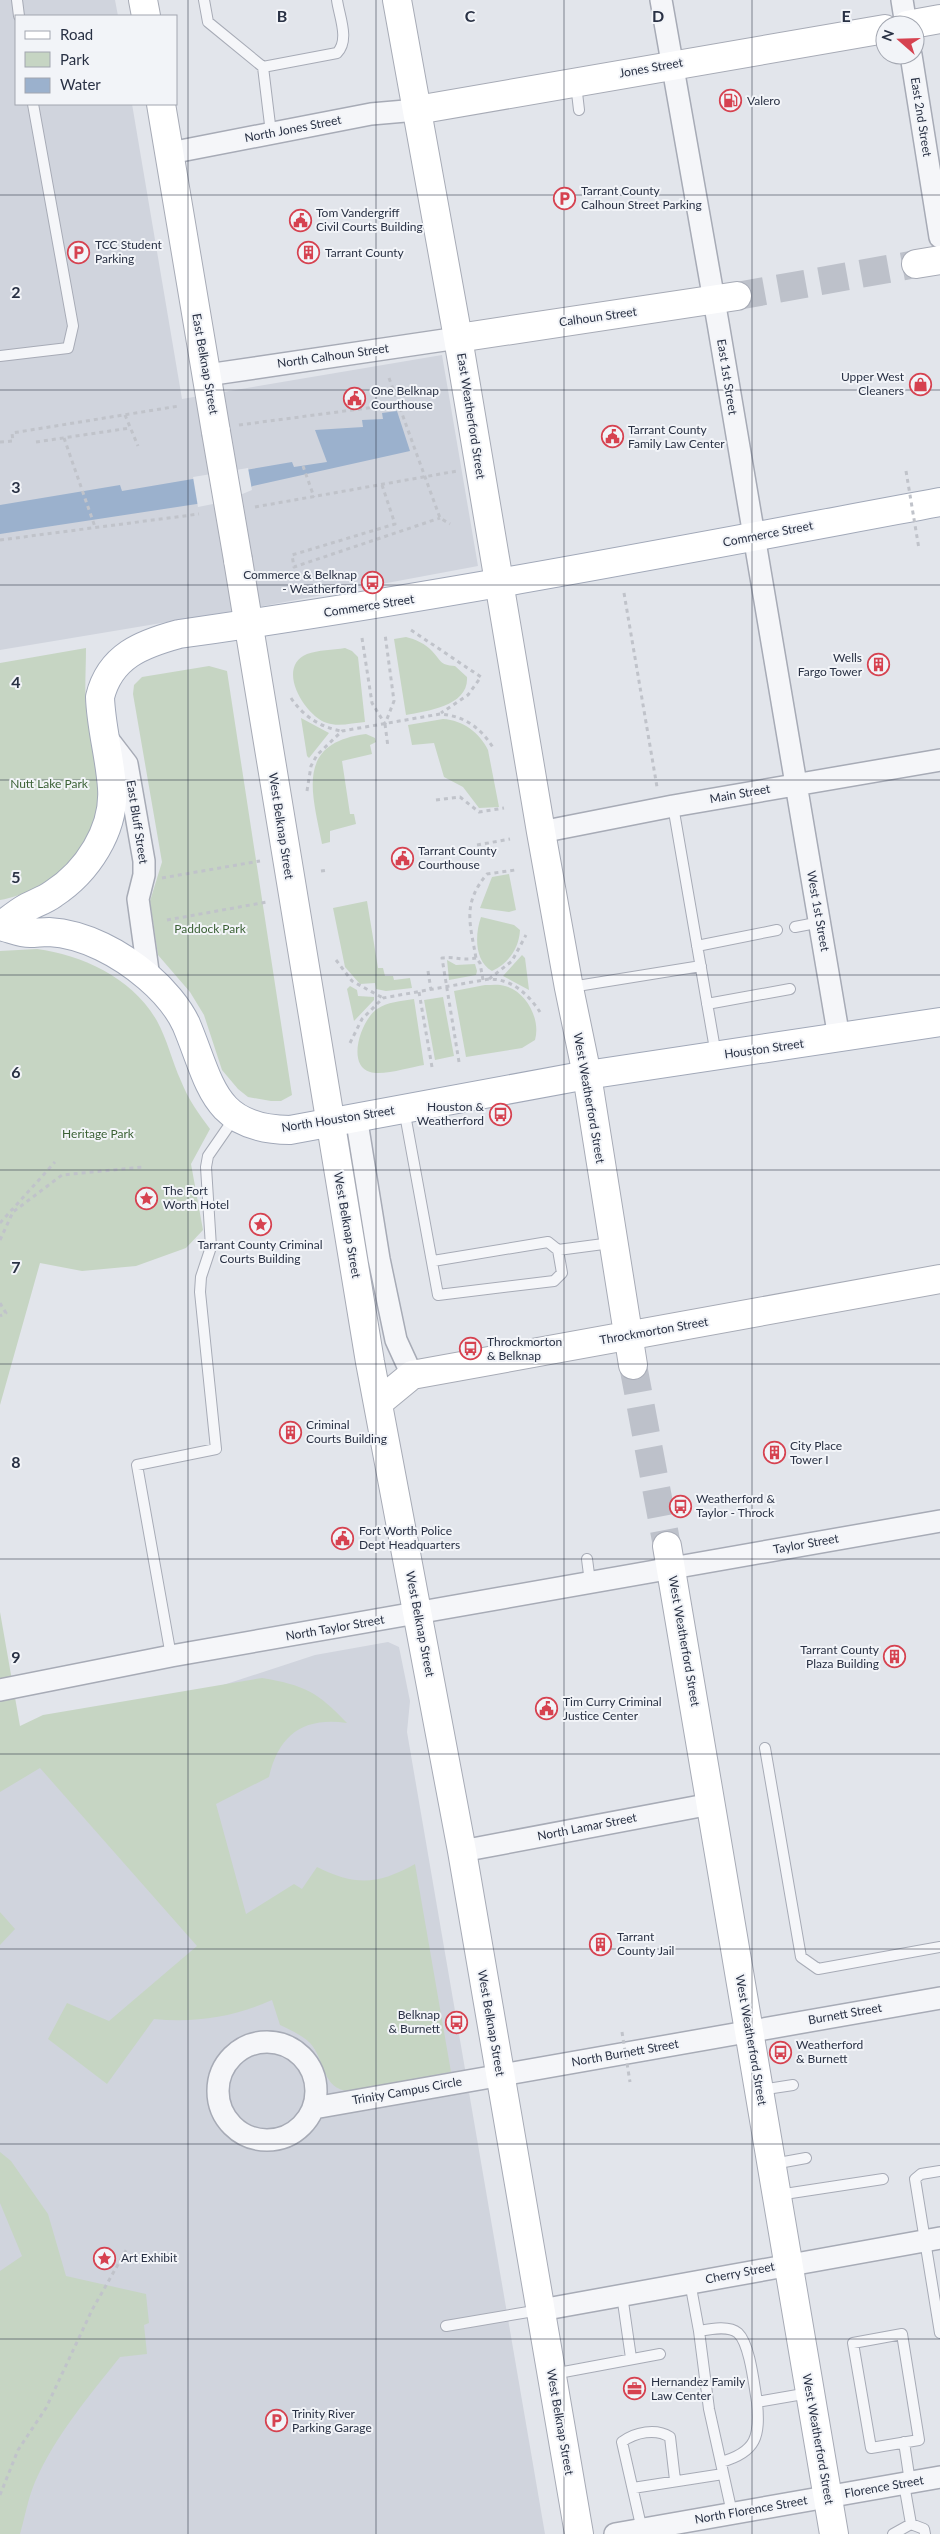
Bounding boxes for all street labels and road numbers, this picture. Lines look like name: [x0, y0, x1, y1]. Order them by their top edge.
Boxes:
street label: Jones Street: [618, 54, 685, 80]
street label: East 2nd Street: [908, 76, 935, 159]
street label: North Jones Street: [243, 112, 343, 145]
street label: Calhoun Street: [558, 304, 638, 329]
street label: East Belknap Street: [189, 312, 222, 416]
street label: East 1st Street: [714, 338, 741, 417]
street label: North Calhoun Street: [276, 340, 390, 371]
street label: East Weatherford Street: [454, 352, 489, 481]
street label: Commerce Street: [722, 517, 815, 550]
street label: Commerce Street: [323, 591, 416, 620]
street label: West Belknap Street: [266, 772, 297, 881]
street label: East Bluff Street: [123, 779, 152, 866]
street label: Main Street: [708, 781, 772, 806]
street label: West 1st Street: [804, 869, 833, 953]
street label: West Weatherford Street: [571, 1031, 609, 1165]
street label: Houston Street: [723, 1035, 805, 1062]
street label: North Houston Street: [280, 1102, 396, 1135]
street label: West Belknap Street: [331, 1171, 364, 1280]
street label: Throckmorton Street: [598, 1313, 710, 1347]
street label: Taylor Street: [772, 1530, 840, 1557]
street label: West Belknap Street: [403, 1570, 438, 1679]
street label: West Weatherford Street: [666, 1574, 704, 1708]
street label: North Taylor Street: [284, 1611, 386, 1644]
street label: North Lamar Street: [536, 1809, 639, 1844]
street label: West Belknap Street: [475, 1969, 508, 2078]
street label: West Weatherford Street: [733, 1973, 771, 2107]
street label: Burnett Street: [807, 2000, 884, 2027]
street label: North Burnett Street: [570, 2036, 680, 2069]
street label: Trinity Campus Circle: [351, 2073, 463, 2108]
street label: Cherry Street: [704, 2258, 777, 2287]
street label: West Belknap Street: [544, 2368, 577, 2477]
street label: West Weatherford Street: [800, 2372, 838, 2506]
street label: Florence Street: [843, 2472, 925, 2501]
street label: North Florence Street: [693, 2492, 809, 2527]

